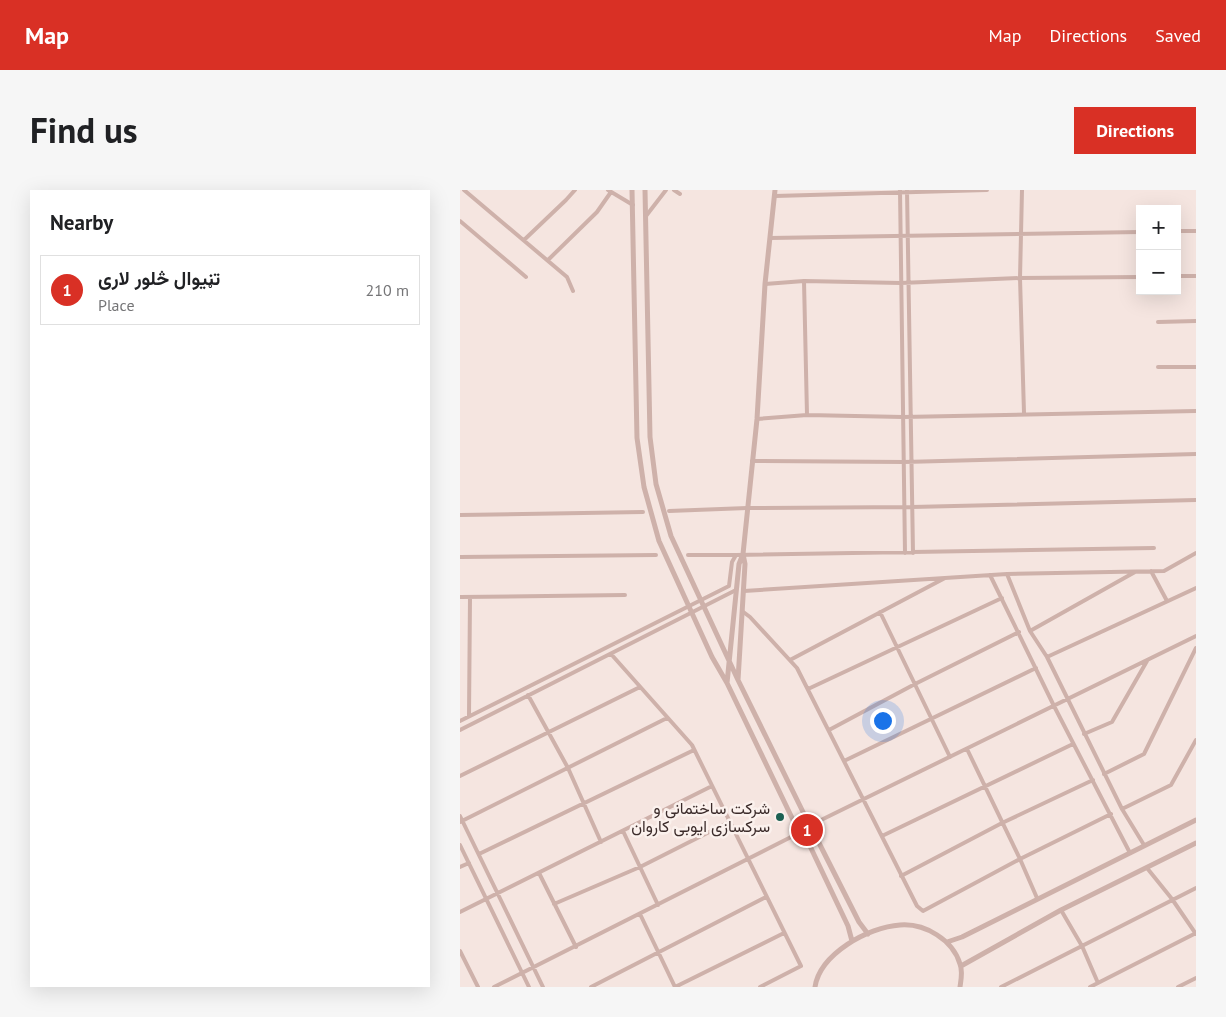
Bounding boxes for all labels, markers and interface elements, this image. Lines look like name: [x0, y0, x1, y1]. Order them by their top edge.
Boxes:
text: Map: [25, 20, 69, 51]
text: Map: [989, 24, 1021, 47]
text: Directions: [1049, 24, 1127, 47]
text: Saved: [1155, 24, 1201, 47]
text: Find us: [30, 107, 138, 153]
button: Directions: [1074, 107, 1196, 154]
map controls: [1136, 205, 1181, 295]
button: +: [1136, 205, 1181, 250]
text: Nearby: [50, 209, 113, 236]
button: −: [1136, 250, 1181, 295]
text: تڼیوال څلور لاری: [98, 266, 220, 290]
text: 1: [62, 280, 72, 300]
text: 210 m: [366, 280, 409, 300]
text: Place: [98, 295, 135, 315]
your location: [870, 708, 896, 734]
place label: شرکت ساختمانی و سرکسازی ایوبی کاروان: [631, 798, 770, 837]
marker: شرکت ساختمانی و سرکسازی ایوبی کاروان: [774, 811, 786, 823]
pin: 1: [791, 811, 823, 849]

